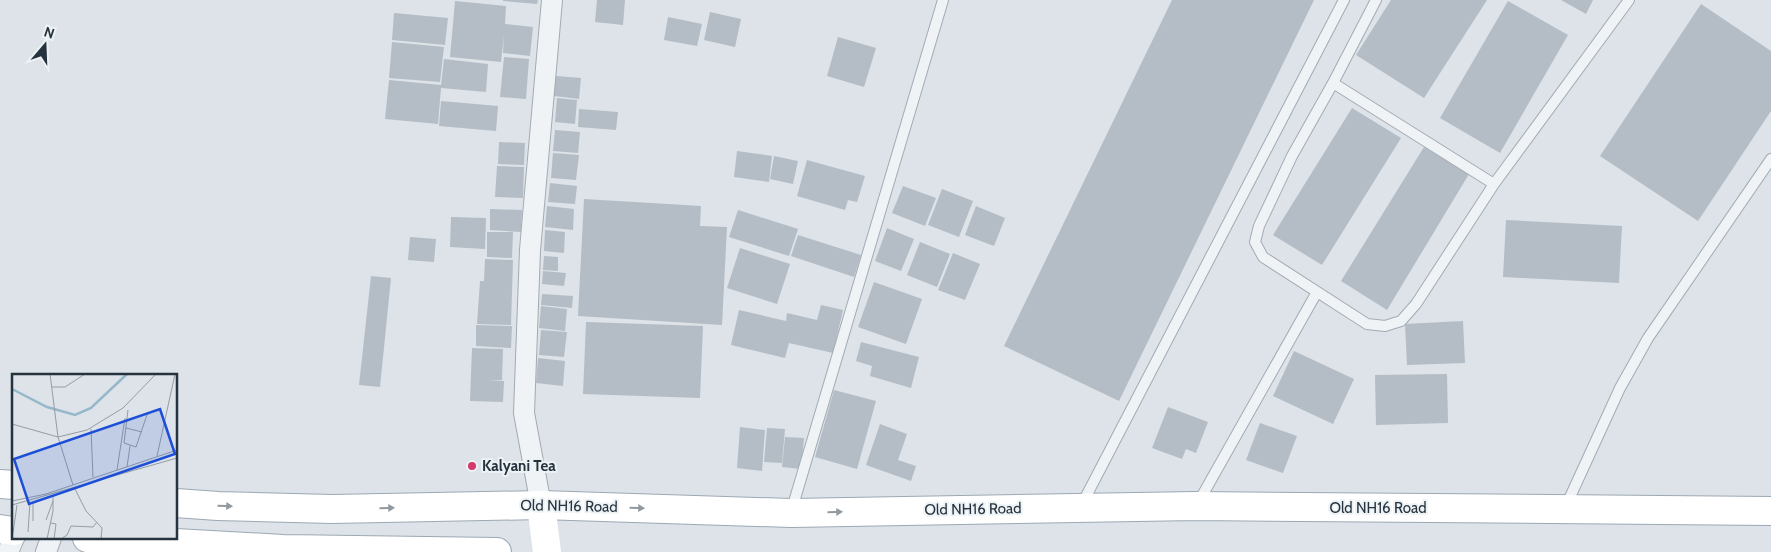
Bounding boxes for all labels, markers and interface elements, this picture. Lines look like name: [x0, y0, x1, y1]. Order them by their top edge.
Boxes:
north arrow: [20, 20, 70, 70]
text: N: [42, 23, 57, 43]
inset map: [12, 374, 178, 540]
place label: Kalyani Tea: [482, 457, 556, 475]
marker: Kalyani Tea: [466, 460, 478, 472]
street label: Old NH16 Road: [520, 496, 618, 516]
street label: Old NH16 Road: [924, 499, 1022, 519]
street label: Old NH16 Road: [1329, 499, 1427, 517]
one-way arrow: [217, 502, 233, 510]
one-way arrow: [380, 503, 396, 511]
one-way arrow: [629, 504, 645, 512]
one-way arrow: [827, 508, 843, 516]

